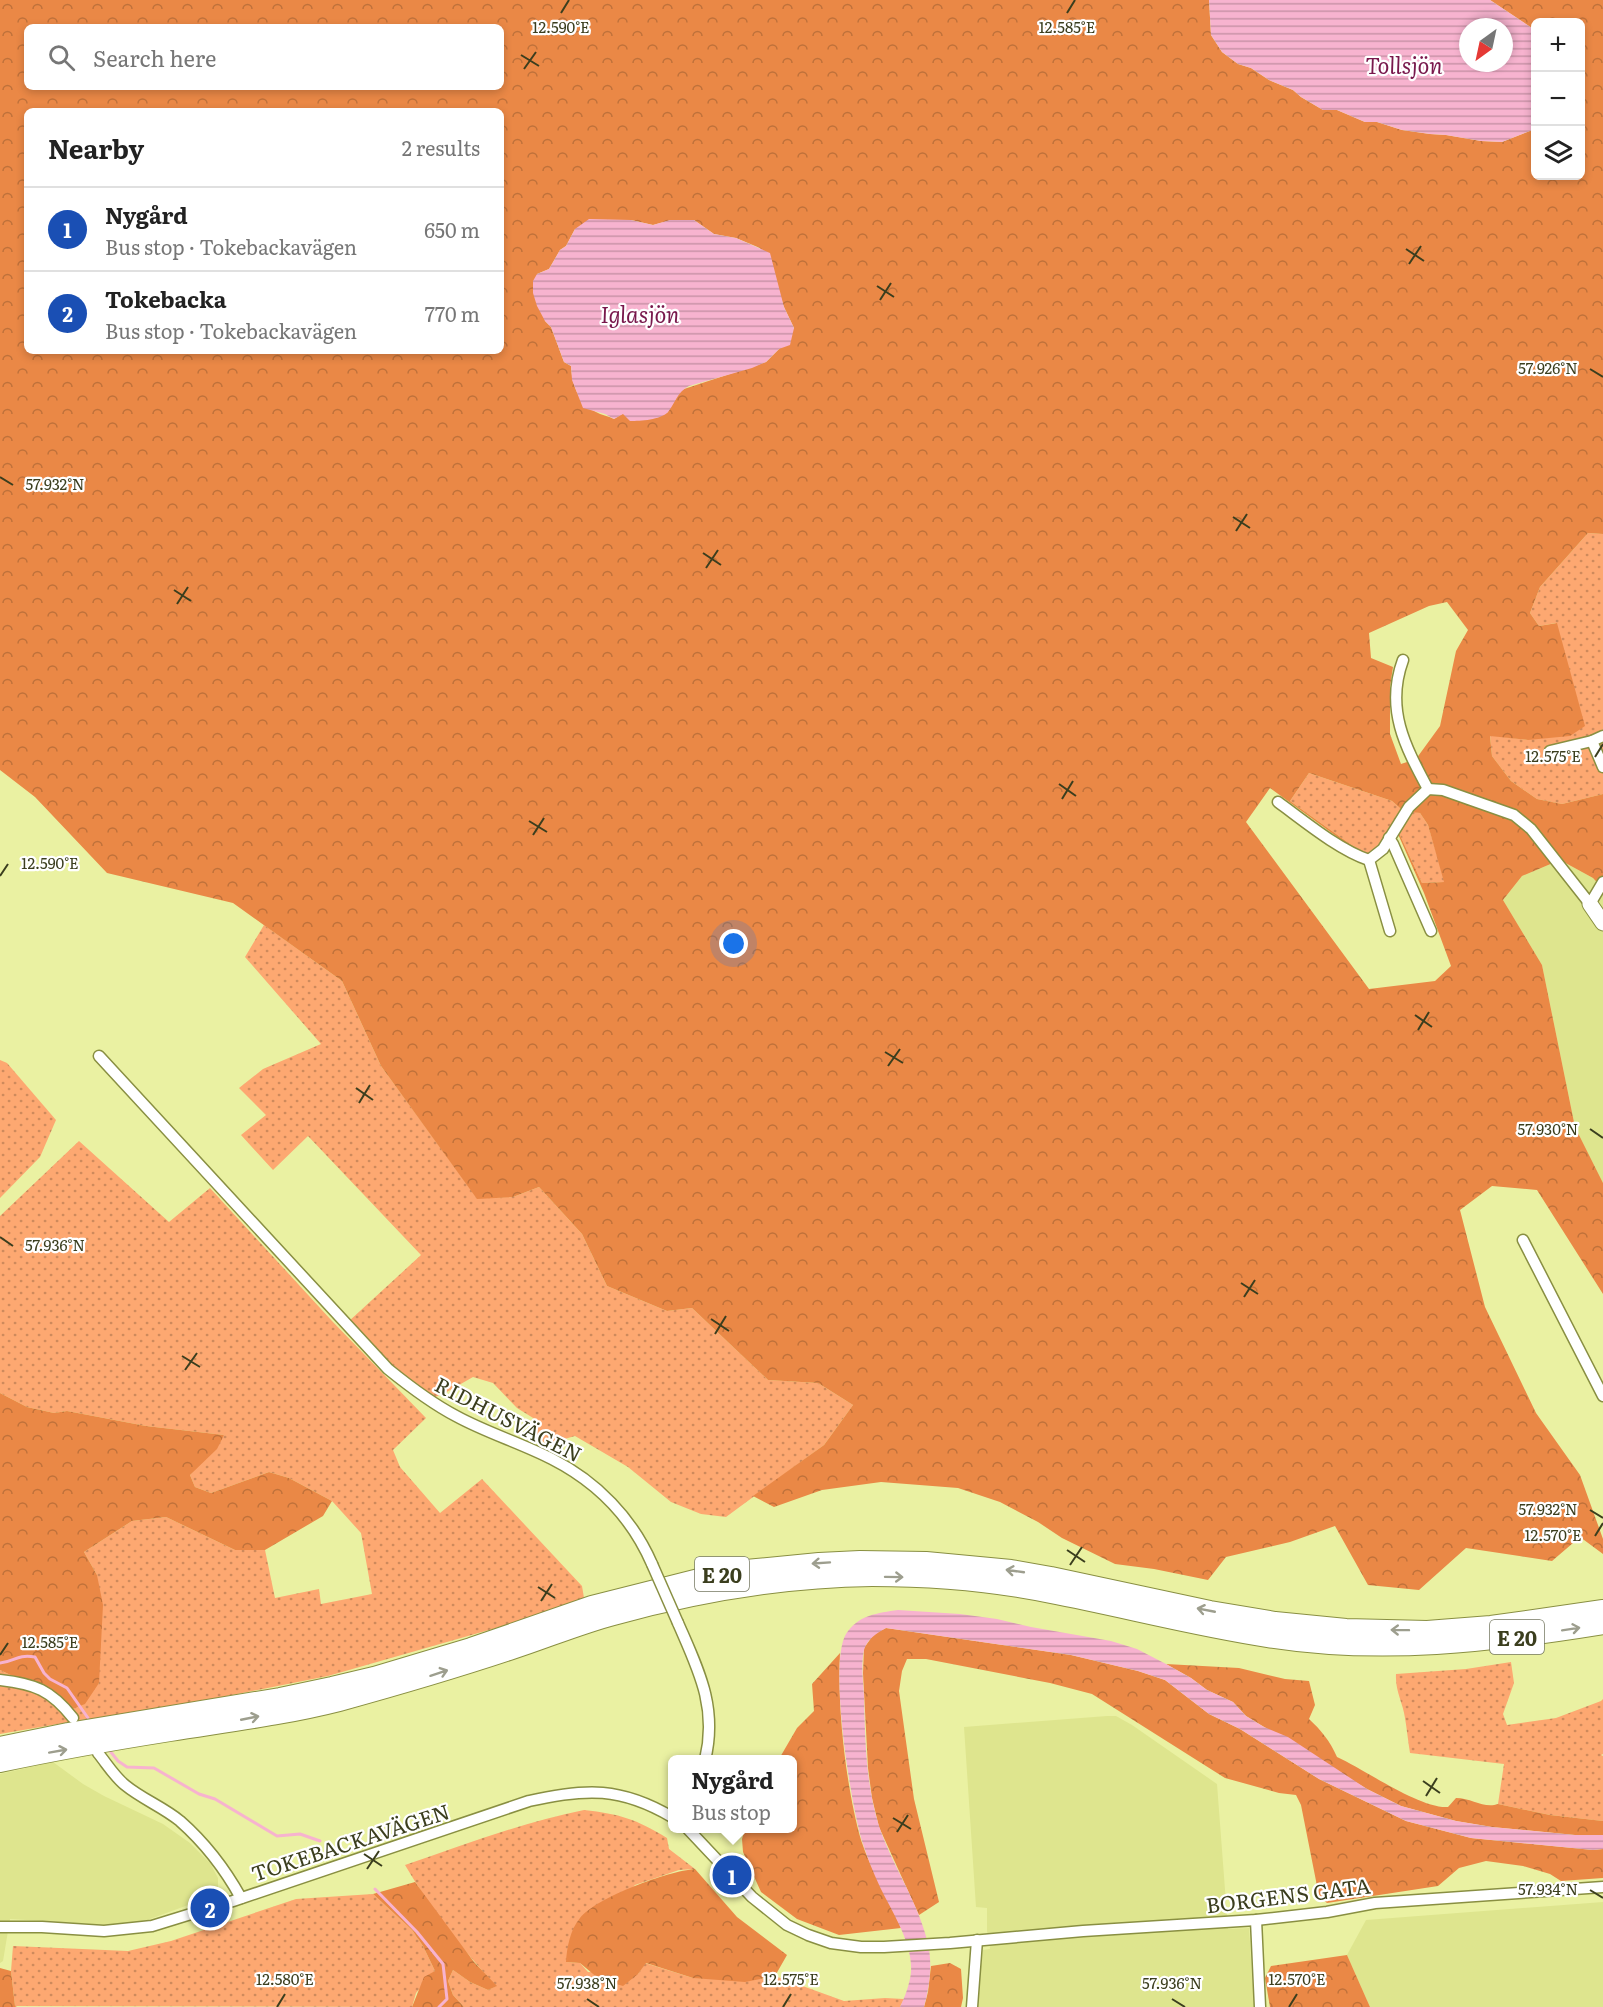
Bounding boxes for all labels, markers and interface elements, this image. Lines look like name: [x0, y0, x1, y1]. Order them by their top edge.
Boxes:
text: 12.590°E: [532, 15, 590, 38]
text: 12.585°E: [1039, 15, 1095, 38]
north arrow: [1459, 18, 1513, 72]
map controls: [1531, 18, 1585, 180]
button: +: [1531, 18, 1585, 72]
search box: [24, 24, 504, 90]
icon: search: [45, 41, 78, 74]
text: Search here: [93, 41, 216, 74]
water label: Tollsjön: [1365, 48, 1443, 81]
button: −: [1531, 72, 1585, 126]
button: layers: [1531, 126, 1585, 180]
text: Nearby: [48, 128, 144, 167]
text: 2 results: [402, 132, 480, 162]
text: Nygård: [105, 198, 188, 231]
text: 1: [63, 214, 72, 244]
text: 650 m: [424, 214, 480, 244]
text: Bus stop · Tokebackavägen: [105, 231, 357, 261]
text: Tokebacka: [105, 282, 226, 315]
water label: Iglasjön: [601, 297, 679, 330]
text: 2: [62, 298, 73, 328]
text: 770 m: [425, 298, 480, 328]
text: Bus stop · Tokebackavägen: [105, 315, 357, 345]
text: 57.926°N: [1518, 356, 1578, 379]
text: 57.932°N: [25, 472, 85, 495]
text: 12.575°E: [1525, 744, 1581, 767]
text: 12.590°E: [21, 851, 79, 874]
your location: [719, 929, 748, 958]
text: 57.930°N: [1518, 1117, 1578, 1140]
text: 57.936°N: [25, 1233, 85, 1256]
street label: RIDHUSVÄGEN: [430, 1368, 588, 1468]
text: 57.932°N: [1518, 1497, 1578, 1520]
text: 12.570°E: [1524, 1523, 1582, 1546]
road number: E 20: [695, 1557, 749, 1591]
one-way arrow: [811, 1558, 831, 1569]
one-way arrow: [1006, 1566, 1026, 1577]
one-way arrow: [884, 1571, 904, 1582]
one-way arrow: [1197, 1604, 1217, 1615]
road number: E 20: [1490, 1620, 1544, 1654]
one-way arrow: [1561, 1624, 1581, 1635]
one-way arrow: [1390, 1625, 1410, 1636]
text: 12.585°E: [22, 1630, 78, 1653]
one-way arrow: [429, 1667, 448, 1678]
one-way arrow: [239, 1712, 259, 1723]
one-way arrow: [47, 1745, 67, 1756]
popup: [668, 1755, 797, 1833]
text: Nygård: [691, 1763, 774, 1796]
street label: TOKEBACKAVÄGEN: [247, 1794, 453, 1888]
text: Bus stop: [691, 1796, 771, 1826]
pin: 1: [712, 1852, 752, 1898]
street label: BORGENS GATA: [1204, 1868, 1373, 1919]
text: 57.934°N: [1518, 1877, 1578, 1900]
pin: 2: [190, 1886, 230, 1930]
text: 12.580°E: [256, 1967, 314, 1990]
text: 12.575°E: [763, 1967, 819, 1990]
text: 12.570°E: [1268, 1967, 1326, 1990]
text: 57.938°N: [557, 1971, 617, 1994]
text: 57.936°N: [1142, 1971, 1202, 1994]

